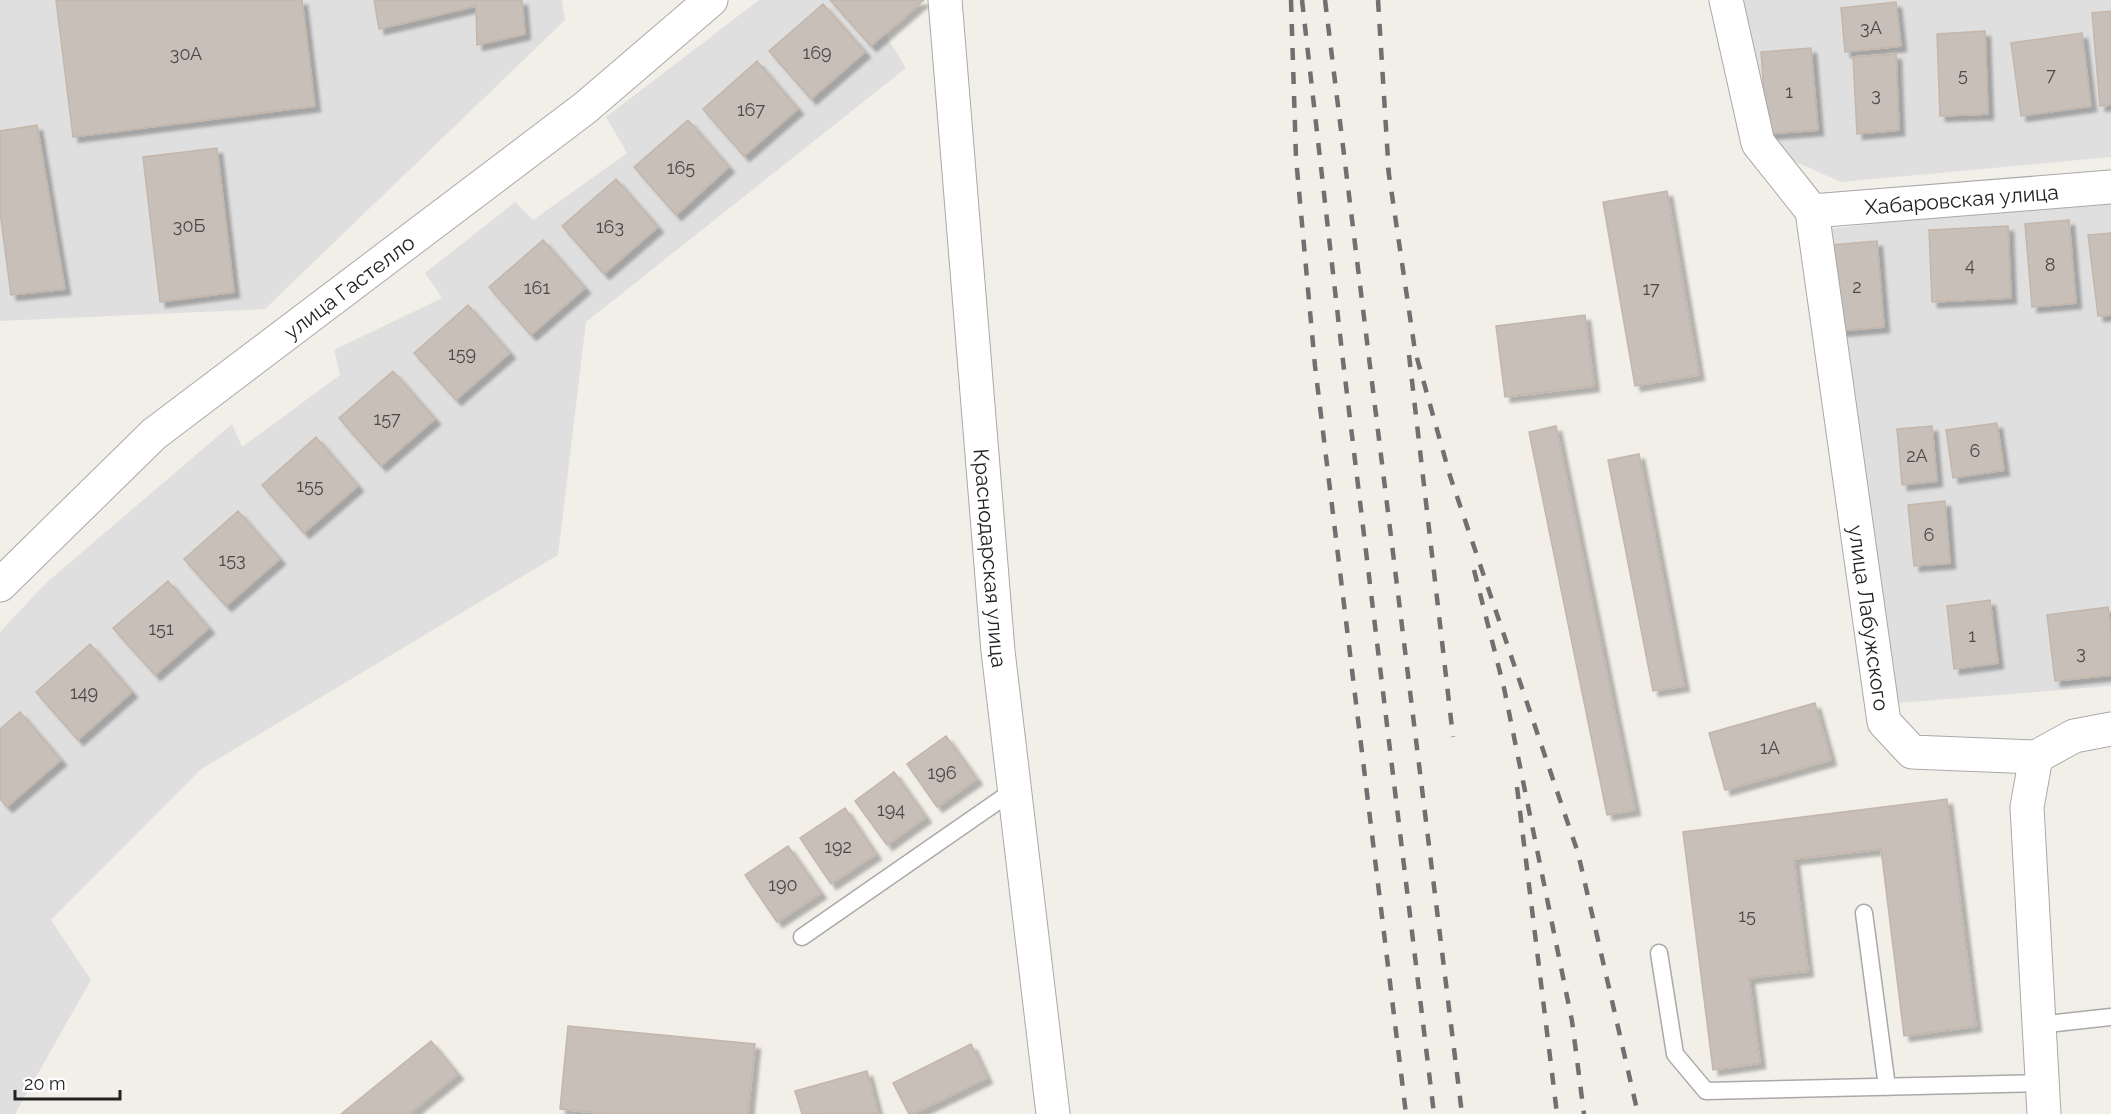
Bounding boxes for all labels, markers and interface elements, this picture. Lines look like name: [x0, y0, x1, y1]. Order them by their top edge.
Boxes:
house number: 3А: [1860, 17, 1882, 38]
house number: 169: [802, 42, 832, 63]
house number: 30А: [170, 43, 202, 64]
house number: 5: [1958, 64, 1968, 85]
house number: 7: [2046, 64, 2056, 85]
house number: 1: [1785, 81, 1793, 102]
house number: 3: [1871, 84, 1881, 105]
house number: 167: [737, 99, 765, 120]
house number: 165: [667, 157, 695, 178]
street label: Хабаровская улица: [1864, 179, 2060, 219]
house number: 30Б: [173, 215, 205, 236]
house number: 163: [596, 216, 624, 237]
street label: улица Гастелло: [279, 229, 419, 344]
house number: 4: [1965, 254, 1975, 275]
house number: 8: [2045, 254, 2055, 275]
house number: 2: [1852, 276, 1862, 297]
house number: 161: [524, 277, 550, 298]
house number: 17: [1642, 278, 1660, 299]
house number: 159: [448, 343, 476, 364]
house number: 157: [373, 408, 401, 429]
house number: 6: [1970, 440, 1981, 461]
house number: 2А: [1906, 445, 1928, 466]
street label: Краснодарская улица: [969, 448, 1012, 669]
house number: 155: [296, 475, 324, 496]
street label: улица Лабужского: [1844, 523, 1895, 712]
house number: 6: [1924, 524, 1935, 545]
house number: 153: [218, 549, 246, 570]
house number: 151: [148, 618, 174, 639]
house number: 1: [1968, 625, 1976, 646]
house number: 3: [2076, 642, 2086, 663]
house number: 149: [70, 682, 98, 703]
house number: 1А: [1760, 737, 1780, 758]
house number: 196: [927, 762, 957, 783]
house number: 194: [877, 799, 905, 820]
house number: 192: [824, 836, 852, 857]
house number: 190: [768, 874, 798, 895]
house number: 15: [1738, 905, 1756, 926]
scale bar: [15, 1063, 120, 1101]
text: 20 m: [24, 1073, 66, 1094]

